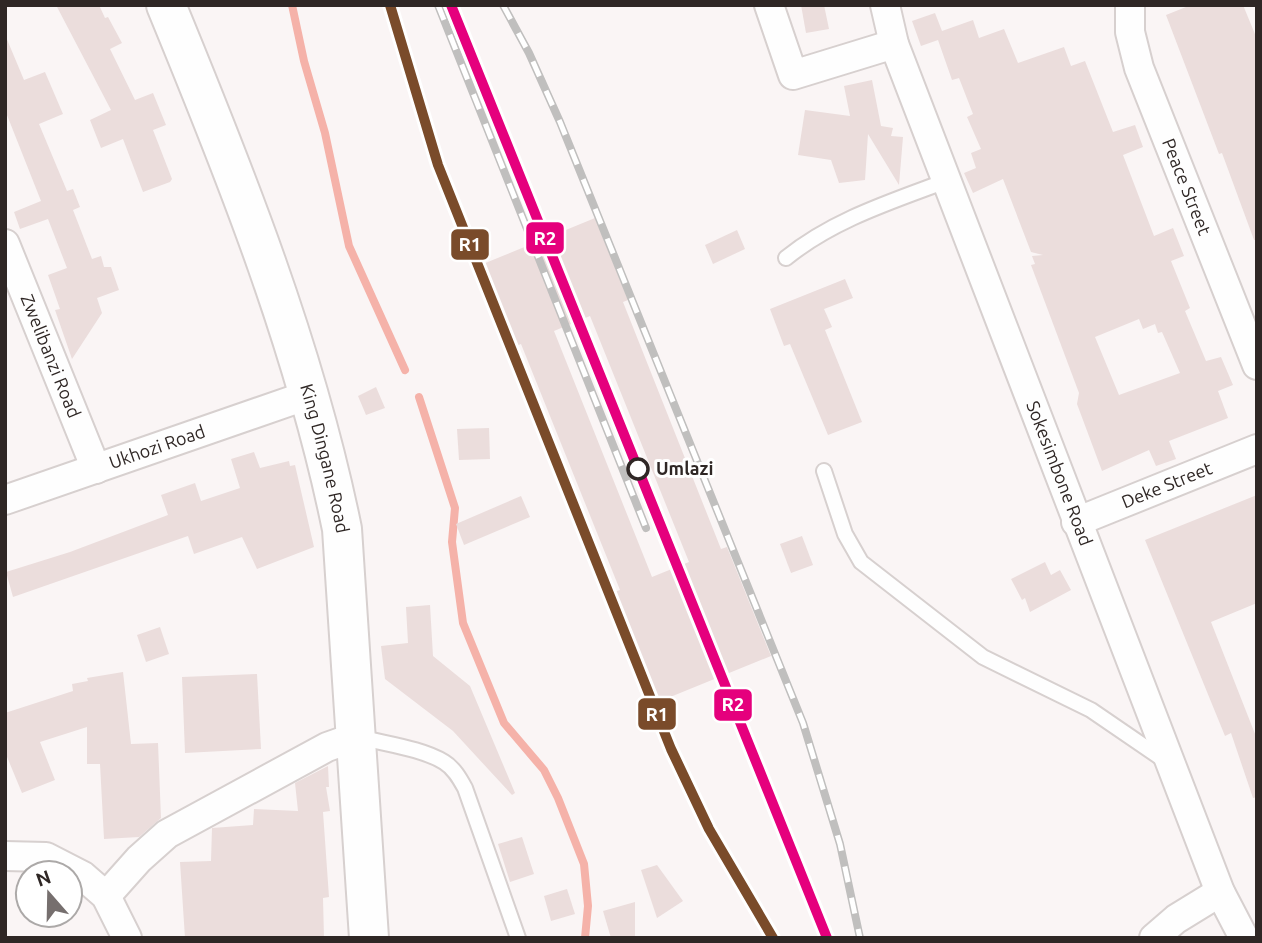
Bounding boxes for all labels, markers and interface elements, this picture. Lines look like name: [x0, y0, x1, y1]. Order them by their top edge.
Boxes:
street label: Peace Street: [1159, 135, 1215, 238]
line badge: R2: [525, 221, 565, 255]
text: R2: [533, 227, 557, 249]
line badge: R1: [450, 228, 490, 261]
text: R1: [458, 233, 482, 255]
street label: Zwelibanzi Road: [17, 291, 85, 420]
street label: King Dingane Road: [297, 381, 354, 535]
street label: Sokesimbone Road: [1023, 398, 1097, 548]
street label: Ukhozi Road: [106, 420, 207, 472]
street label: Deke Street: [1118, 457, 1215, 512]
marker: Umlazi: [627, 458, 649, 480]
place label: Umlazi: [656, 458, 713, 478]
line badge: R2: [713, 688, 753, 722]
text: R2: [721, 693, 745, 715]
line badge: R1: [637, 697, 677, 731]
text: R1: [645, 703, 669, 725]
north arrow: [14, 859, 84, 929]
text: N: [33, 865, 54, 891]

